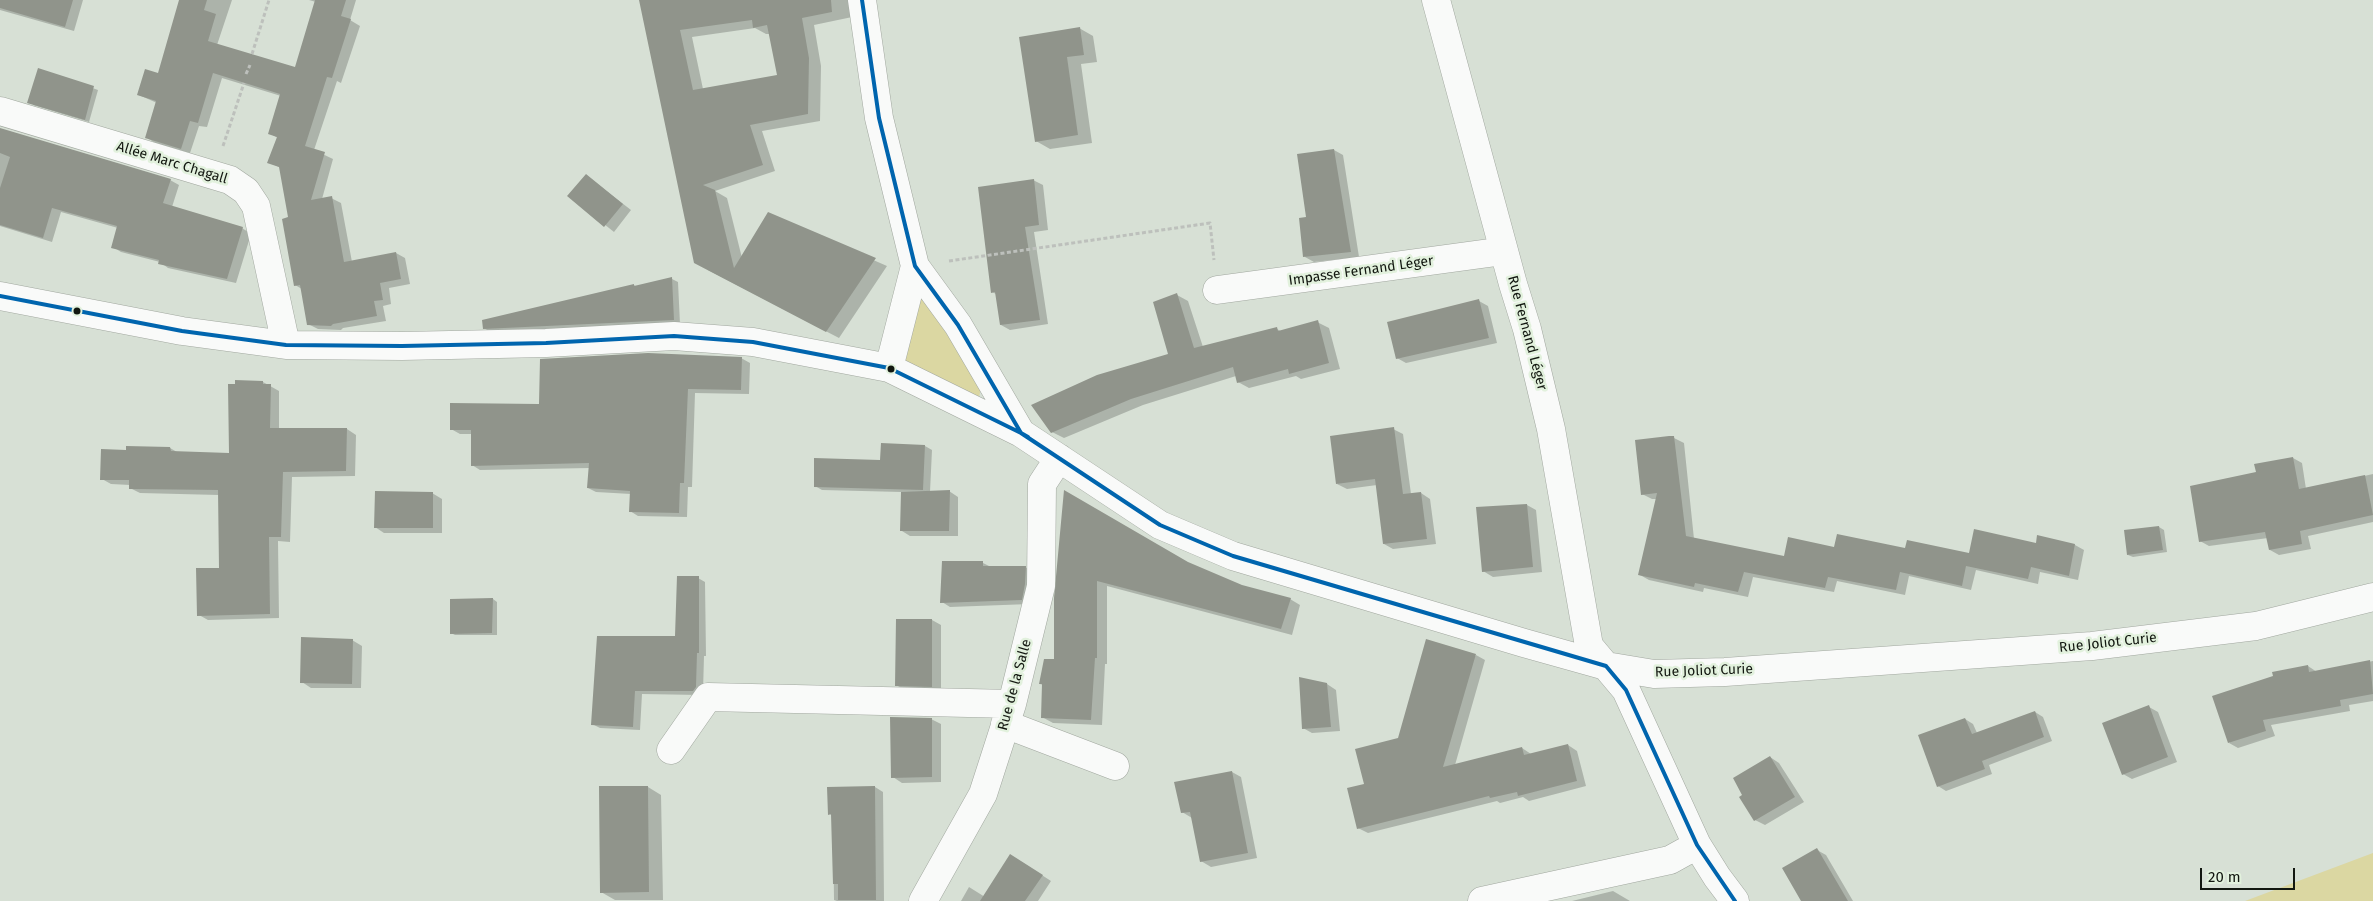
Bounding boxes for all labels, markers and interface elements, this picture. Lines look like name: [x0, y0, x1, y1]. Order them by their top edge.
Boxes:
street label: Allée Marc Chagall: [115, 138, 229, 188]
street label: Impasse Fernand Léger: [1288, 253, 1434, 289]
street label: Rue Fernand Léger: [1504, 274, 1550, 392]
unlabelled marker: [72, 306, 82, 316]
unlabelled marker: [886, 364, 896, 374]
street label: Rue Joliot Curie: [2058, 630, 2158, 656]
street label: Rue de la Salle: [995, 637, 1035, 733]
street label: Rue Joliot Curie: [1655, 661, 1753, 681]
scale bar: [2203, 858, 2298, 890]
text: 20 m: [2208, 868, 2241, 886]

